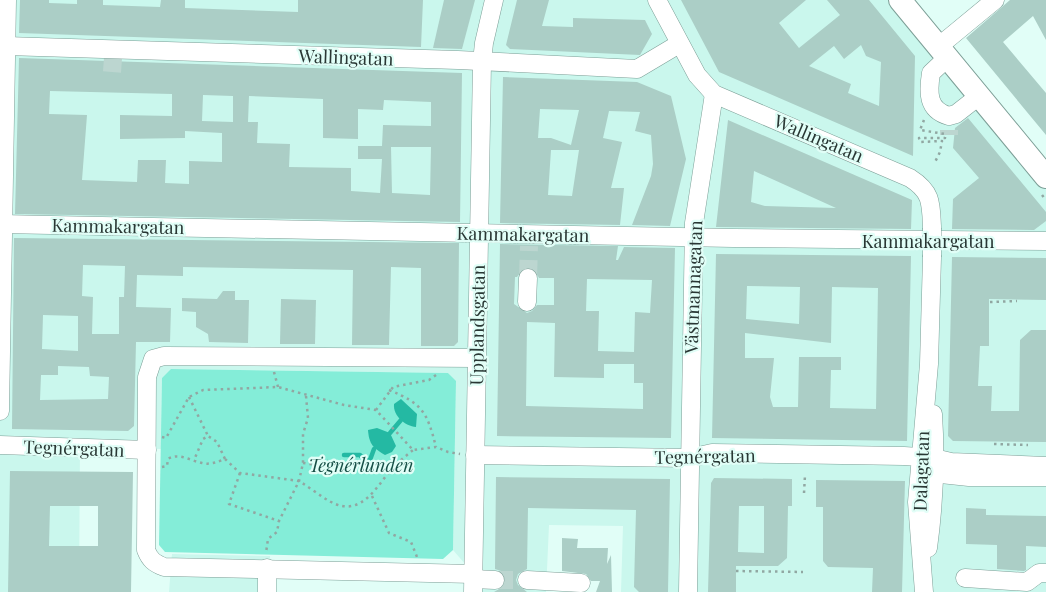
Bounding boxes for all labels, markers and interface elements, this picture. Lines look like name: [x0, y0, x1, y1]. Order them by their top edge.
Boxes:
street label: Wallingatan: [297, 43, 394, 71]
street label: Wallingatan: [770, 108, 868, 168]
street label: Kammakargatan: [51, 213, 185, 239]
street label: Västmannagatan: [679, 220, 707, 355]
street label: Kammakargatan: [456, 221, 590, 247]
street label: Kammakargatan: [862, 229, 995, 253]
street label: Upplandsgatan: [464, 264, 490, 386]
street label: Dalagatan: [908, 430, 934, 512]
street label: Tegnérgatan: [23, 434, 125, 462]
street label: Tegnérgatan: [654, 443, 756, 469]
park label: Tegnérlunden: [309, 453, 413, 477]

